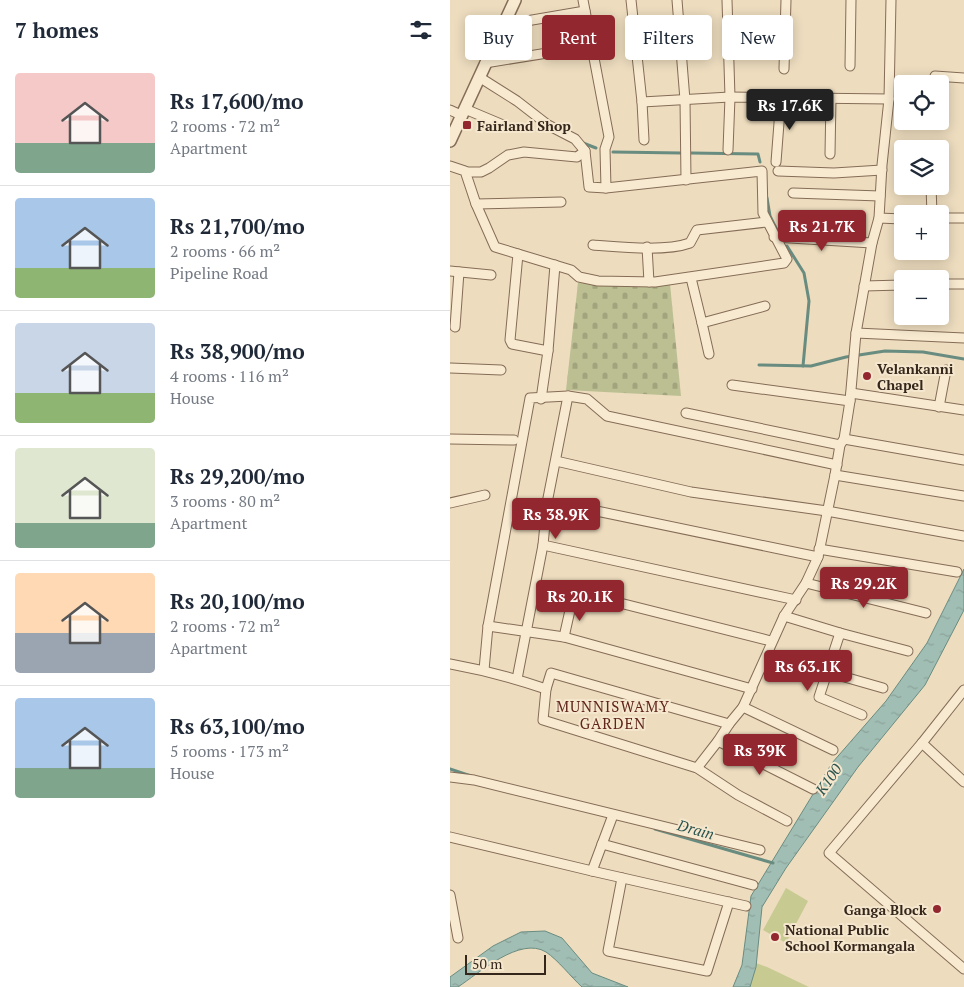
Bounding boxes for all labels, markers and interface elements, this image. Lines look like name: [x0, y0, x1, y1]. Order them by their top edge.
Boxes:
chip: Buy: [465, 15, 532, 60]
chip: Rent: [542, 15, 615, 60]
chip: Filters: [625, 15, 712, 60]
chip: New: [722, 15, 793, 60]
text: 7 homes: [15, 16, 99, 44]
icon: filters: [407, 16, 435, 44]
map controls: [894, 75, 949, 325]
button: locate: [894, 75, 949, 130]
text: Rs 17,600/mo: [170, 87, 304, 115]
pin: Rs 17.6K: [738, 88, 842, 131]
icon: home: [55, 93, 115, 153]
text: Rs 17.6K: [757, 94, 823, 116]
text: 2 rooms · 72 m²: [170, 115, 280, 137]
place label: Fairland Shop: [477, 116, 571, 135]
marker: Fairland Shop: [461, 119, 473, 131]
text: Apartment: [170, 137, 247, 159]
button: layers: [894, 140, 949, 195]
button: +: [894, 205, 949, 260]
pin: Rs 21.7K: [770, 210, 874, 252]
text: Rs 21,700/mo: [170, 212, 305, 240]
text: Rs 21.7K: [789, 215, 855, 237]
icon: home: [55, 218, 115, 278]
text: 2 rooms · 66 m²: [170, 240, 280, 262]
text: Pipeline Road: [170, 262, 268, 284]
button: −: [894, 270, 949, 325]
text: Rs 38,900/mo: [170, 337, 305, 365]
icon: home: [55, 343, 115, 403]
place label: Velankanni Chapel: [877, 359, 954, 394]
text: 4 rooms · 116 m²: [170, 365, 289, 387]
marker: Velankanni Chapel: [861, 370, 873, 382]
text: House: [170, 387, 215, 409]
text: Rs 29,200/mo: [170, 462, 305, 490]
icon: home: [55, 468, 115, 528]
text: 3 rooms · 80 m²: [170, 490, 280, 512]
pin: Rs 38.9K: [504, 498, 608, 540]
text: Rs 38.9K: [523, 503, 589, 525]
text: Apartment: [170, 512, 247, 534]
pin: Rs 29.2K: [812, 566, 916, 609]
text: Rs 29.2K: [831, 572, 897, 594]
pin: Rs 20.1K: [528, 580, 632, 622]
text: Rs 20.1K: [547, 585, 613, 607]
text: Rs 20,100/mo: [170, 587, 305, 615]
icon: home: [55, 593, 115, 653]
text: 2 rooms · 72 m²: [170, 615, 280, 637]
text: Apartment: [170, 637, 247, 659]
pin: Rs 63.1K: [756, 650, 860, 692]
text: Rs 63.1K: [775, 655, 841, 677]
district label: MUNNISWAMY GARDEN: [556, 696, 670, 733]
text: Rs 63,100/mo: [170, 712, 305, 740]
icon: home: [55, 718, 115, 778]
pin: Rs 39K: [719, 734, 801, 776]
text: Rs 39K: [734, 739, 786, 761]
text: 5 rooms · 173 m²: [170, 740, 289, 762]
water label: K100: [810, 760, 846, 799]
text: House: [170, 762, 215, 784]
water label: Drain: [674, 814, 717, 844]
place label: Ganga Block: [844, 900, 928, 919]
marker: Ganga Block: [931, 903, 943, 915]
place label: National Public School Kormangala: [785, 920, 915, 955]
marker: National Public School Kormangala: [769, 931, 781, 943]
scale bar: [465, 952, 546, 975]
text: 50 m: [472, 954, 502, 973]

